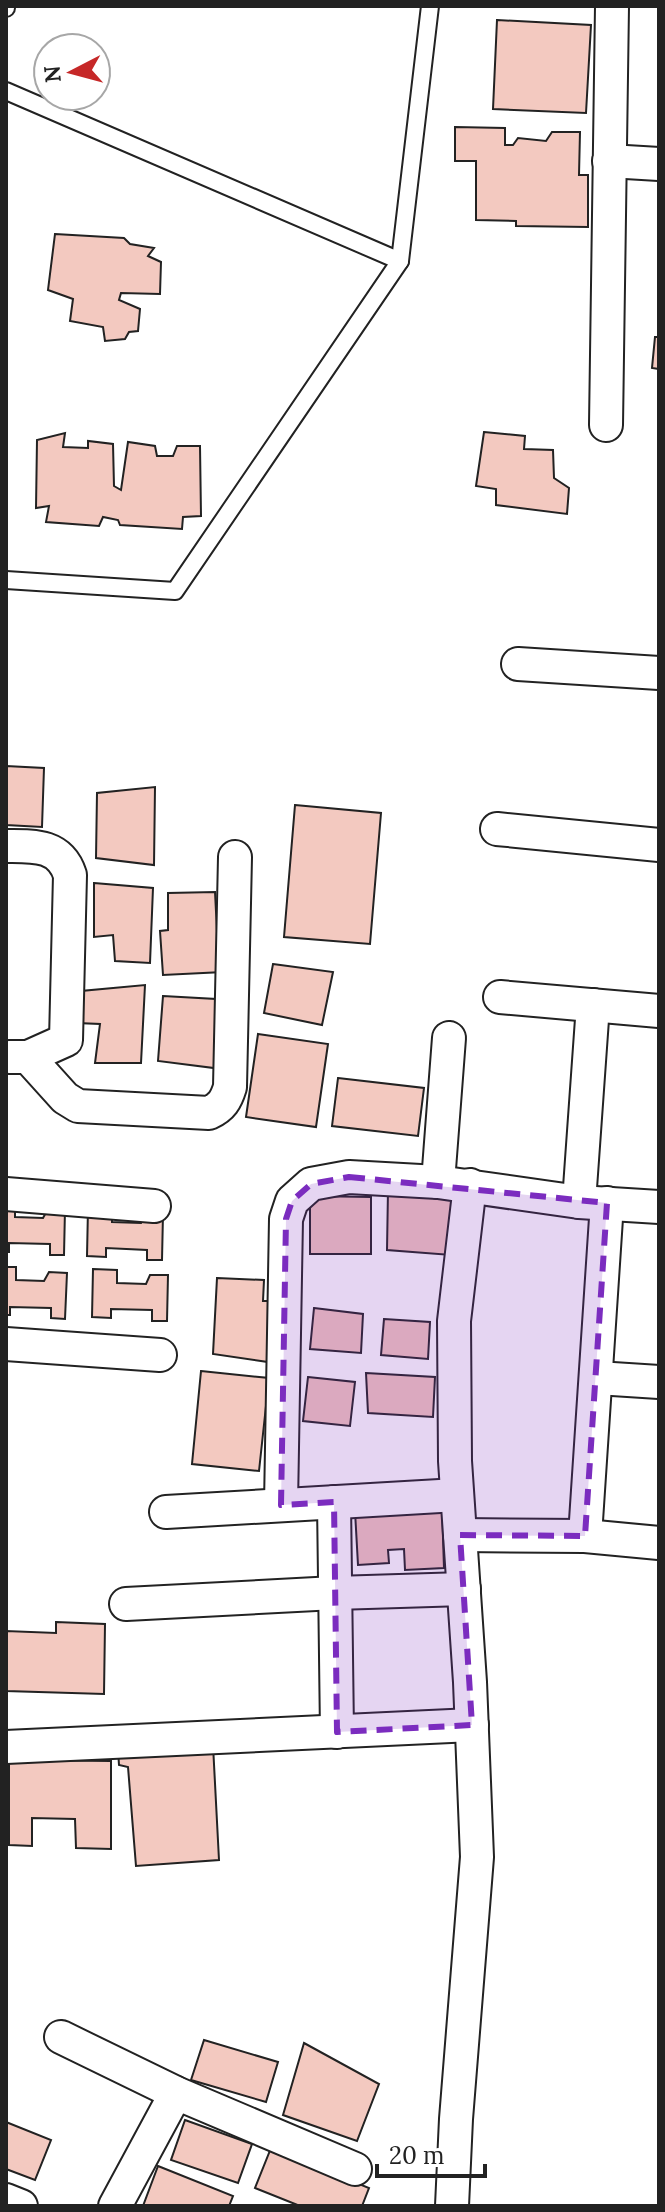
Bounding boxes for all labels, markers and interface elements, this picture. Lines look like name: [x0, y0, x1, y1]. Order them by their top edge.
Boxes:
north arrow: [32, 32, 112, 112]
text: N: [37, 64, 67, 84]
scale bar: [377, 2128, 485, 2178]
text: 20 m: [389, 2140, 445, 2171]

